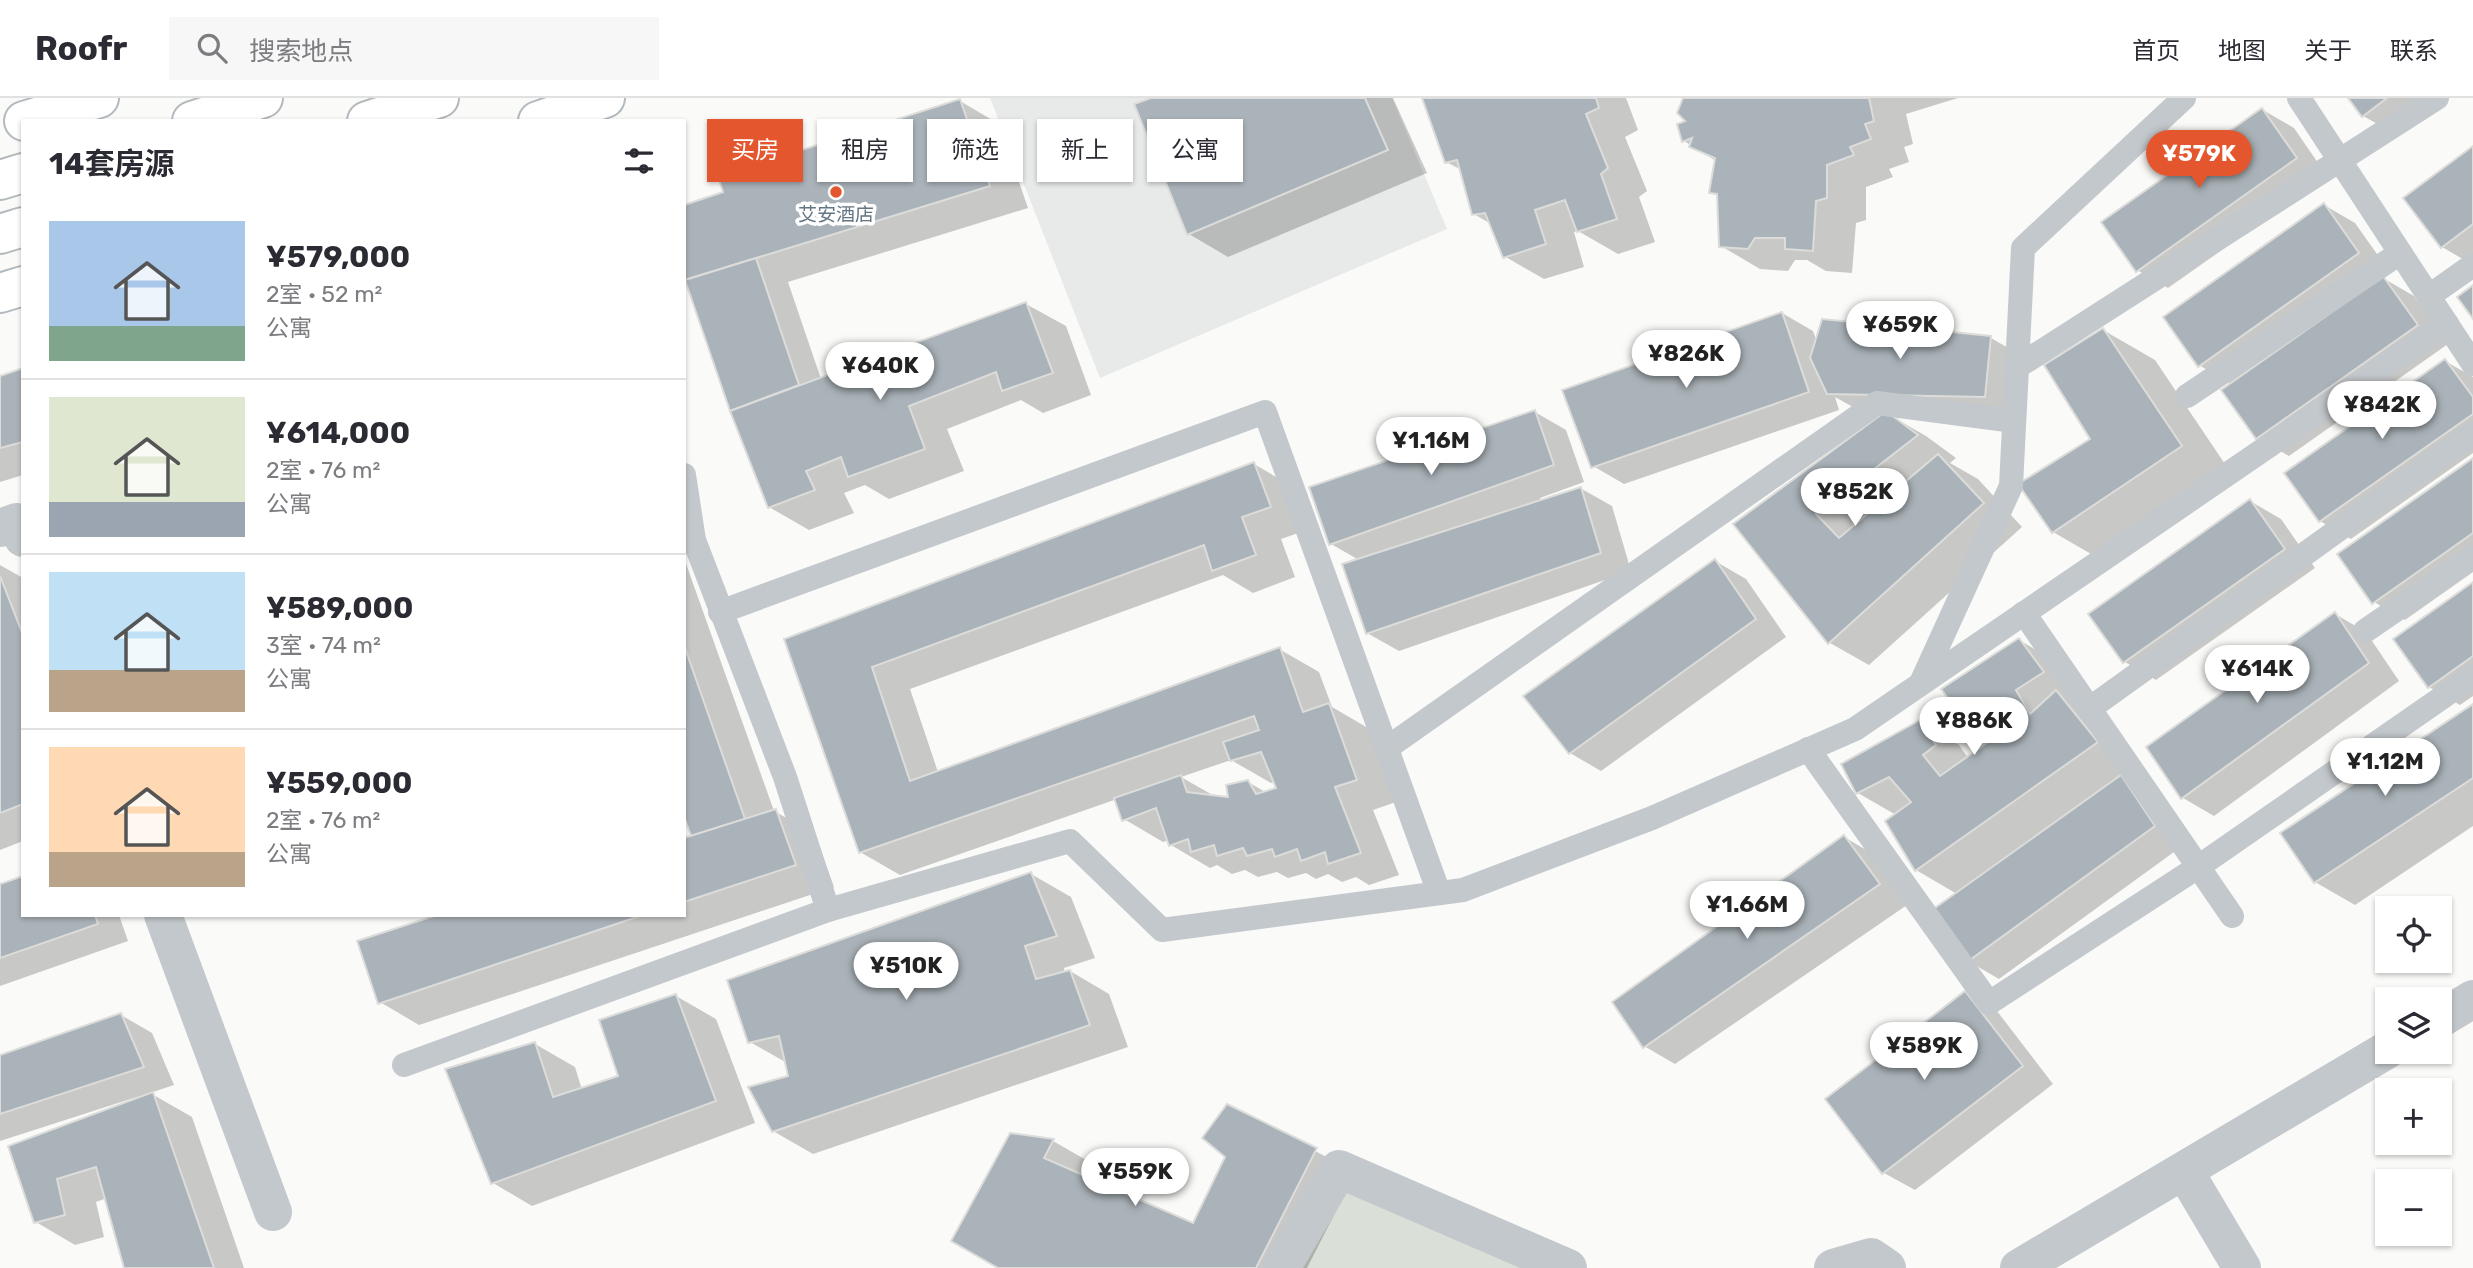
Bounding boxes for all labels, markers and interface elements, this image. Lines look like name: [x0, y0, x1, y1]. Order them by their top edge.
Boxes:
search box: [169, 17, 659, 80]
text: Roofr: [35, 29, 127, 68]
icon: search: [193, 29, 231, 67]
text: 搜索地点: [249, 36, 353, 67]
text: 首页: [2132, 37, 2180, 65]
text: 地图: [2218, 37, 2266, 65]
text: 关于: [2304, 37, 2352, 65]
text: 联系: [2390, 37, 2438, 65]
chip: 买房: [707, 119, 803, 182]
chip: 租房: [817, 119, 913, 182]
chip: 筛选: [927, 119, 1023, 182]
chip: 新上: [1037, 119, 1133, 182]
chip: 公寓: [1147, 119, 1243, 182]
pin: ¥579K: [2150, 130, 2248, 190]
text: ¥579K: [2162, 139, 2236, 167]
icon: filters: [620, 142, 658, 180]
text: 14套房源: [49, 146, 174, 182]
marker: 艾安酒店: [828, 184, 844, 200]
place label: 艾安酒店: [798, 203, 874, 226]
text: ¥579,000: [266, 239, 410, 275]
icon: home: [105, 249, 189, 333]
text: 2室 · 52 m²: [266, 280, 382, 308]
pin: ¥659K: [1851, 302, 1949, 361]
text: ¥659K: [1862, 310, 1938, 338]
text: 公寓: [266, 314, 312, 342]
pin: ¥826K: [1637, 330, 1735, 390]
text: ¥826K: [1648, 339, 1724, 367]
pin: ¥640K: [831, 342, 929, 402]
text: ¥640K: [841, 351, 919, 379]
pin: ¥842K: [2333, 382, 2431, 441]
text: ¥842K: [2343, 390, 2421, 418]
text: ¥614,000: [266, 415, 410, 451]
pin: ¥1.16M: [1374, 418, 1488, 477]
icon: home: [105, 425, 189, 509]
text: ¥1.16M: [1392, 426, 1470, 454]
text: 2室 · 76 m²: [266, 456, 380, 484]
pin: ¥852K: [1806, 468, 1904, 528]
text: ¥852K: [1817, 477, 1893, 505]
text: 公寓: [266, 490, 312, 518]
text: ¥589,000: [266, 590, 413, 626]
icon: home: [105, 600, 189, 684]
text: 3室 · 74 m²: [266, 631, 381, 659]
pin: ¥614K: [2208, 646, 2306, 705]
text: ¥614K: [2221, 654, 2293, 682]
text: 公寓: [266, 665, 312, 693]
pin: ¥886K: [1925, 698, 2023, 757]
text: ¥886K: [1935, 706, 2013, 734]
pin: ¥1.12M: [2328, 738, 2442, 798]
text: ¥1.12M: [2346, 747, 2424, 775]
text: ¥559,000: [266, 765, 412, 801]
icon: home: [105, 775, 189, 859]
text: 2室 · 76 m²: [266, 806, 380, 834]
text: 公寓: [266, 840, 312, 868]
pin: ¥1.66M: [1690, 882, 1804, 941]
text: ¥1.66M: [1706, 890, 1788, 918]
map controls: [2375, 896, 2452, 1246]
button: locate: [2375, 896, 2452, 973]
pin: ¥510K: [857, 942, 955, 1002]
text: ¥510K: [870, 951, 942, 979]
button: layers: [2375, 987, 2452, 1064]
pin: ¥589K: [1875, 1023, 1973, 1082]
text: ¥589K: [1886, 1031, 1962, 1059]
button: +: [2375, 1078, 2452, 1155]
pin: ¥559K: [1086, 1148, 1184, 1208]
text: ¥559K: [1097, 1157, 1173, 1185]
button: −: [2375, 1169, 2452, 1246]

